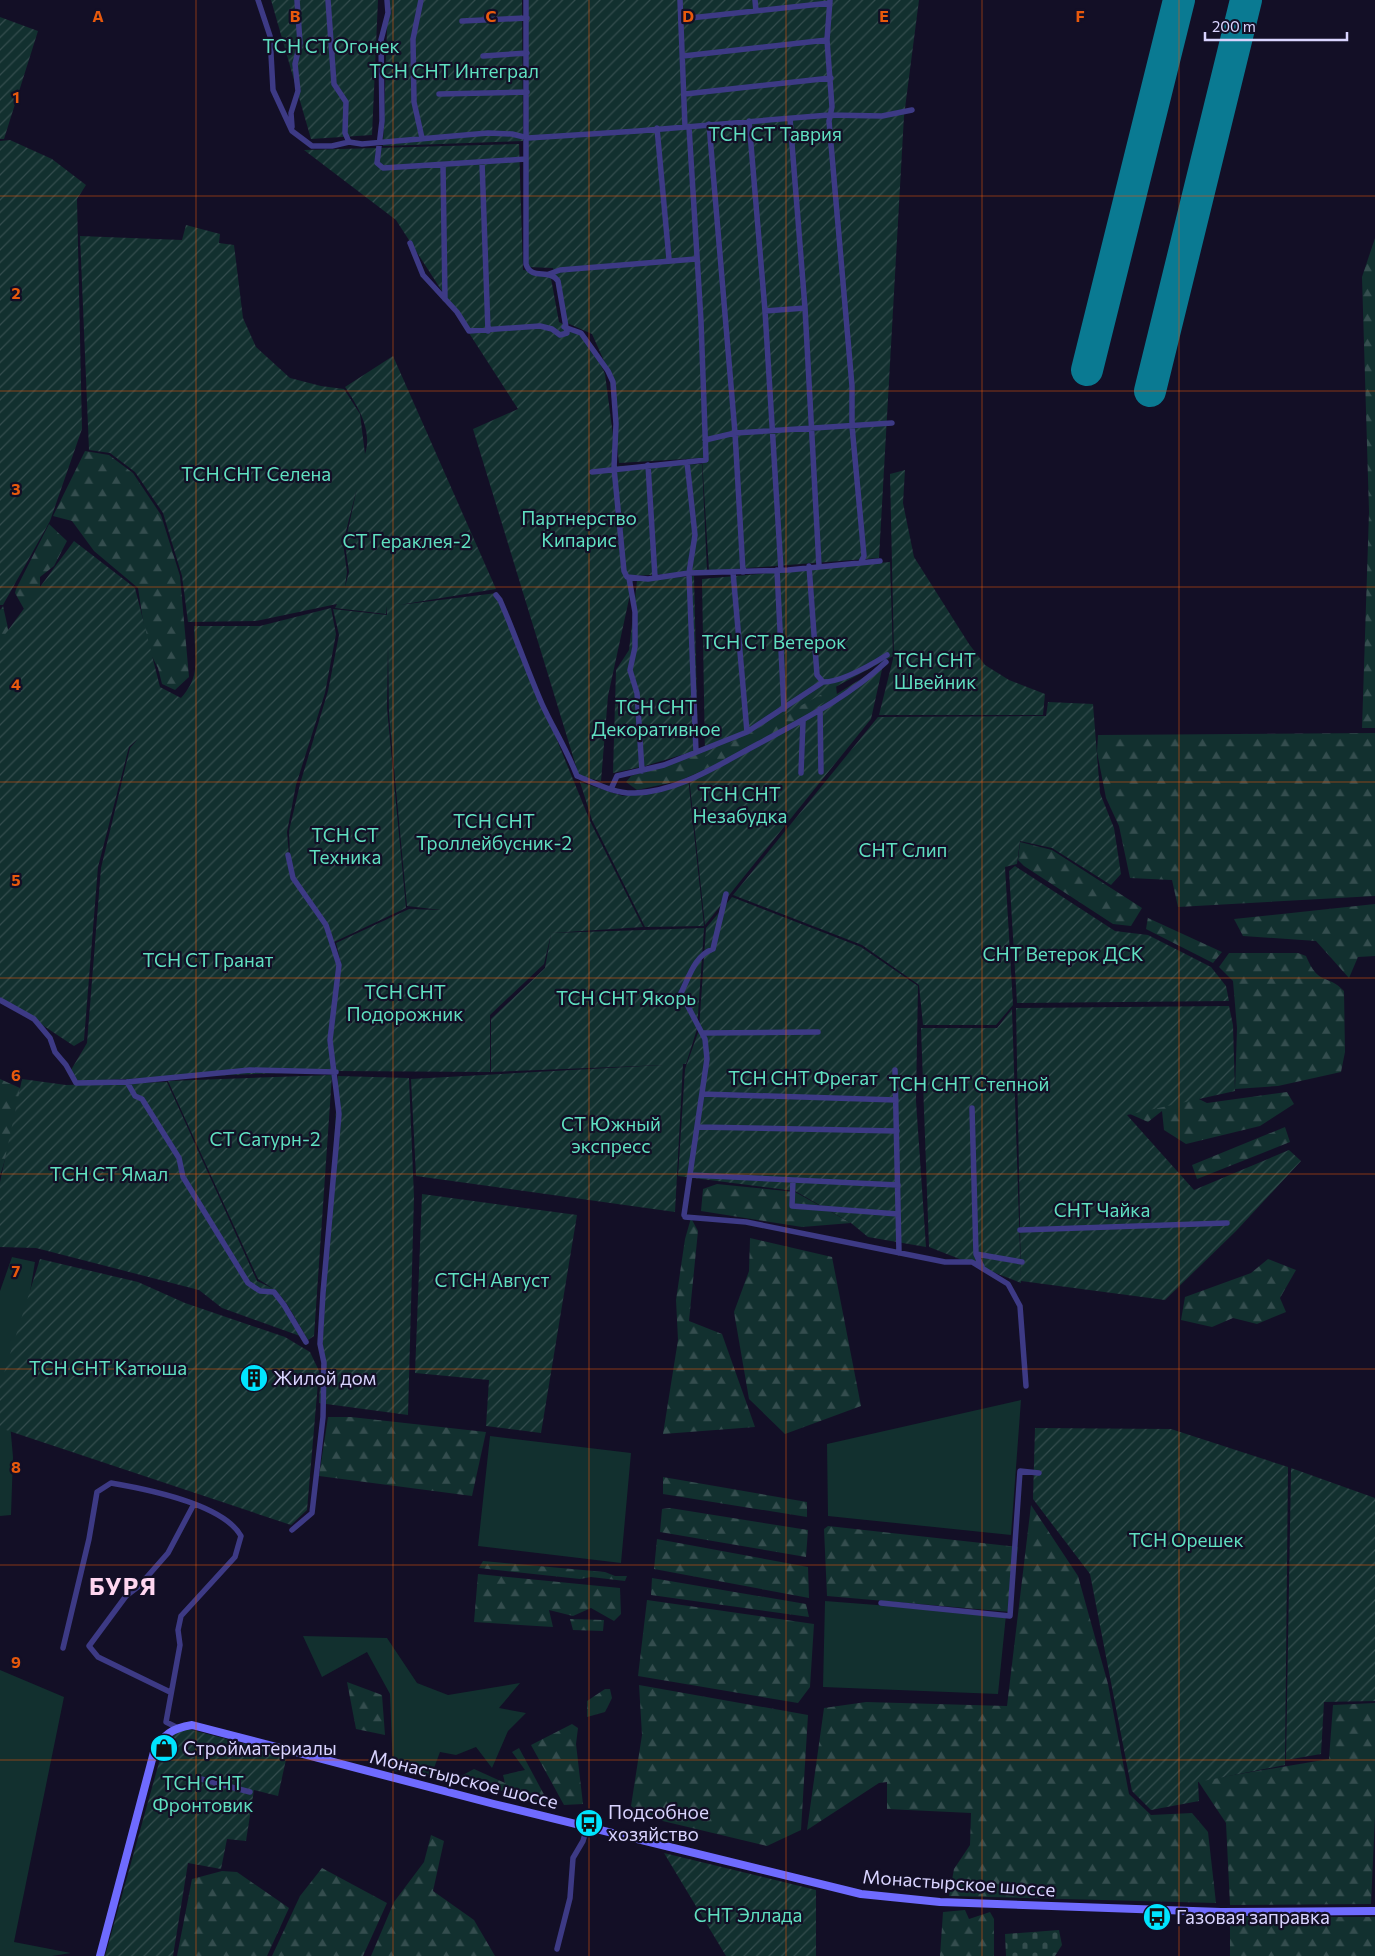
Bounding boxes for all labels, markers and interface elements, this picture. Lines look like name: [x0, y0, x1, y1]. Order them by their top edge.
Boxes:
text: A: [92, 6, 104, 25]
text: B: [290, 6, 301, 25]
text: C: [486, 6, 497, 25]
text: D: [682, 6, 694, 25]
text: E: [879, 6, 889, 25]
text: F: [1075, 6, 1085, 25]
scale bar: [1205, 10, 1348, 42]
text: 200 m: [1212, 17, 1256, 35]
park label: ТСН СТ Огонек: [262, 34, 400, 57]
park label: ТСН СНТ Интеграл: [369, 59, 539, 82]
text: 1: [12, 87, 20, 106]
park label: ТСН СТ Таврия: [708, 122, 842, 145]
text: 2: [11, 283, 21, 302]
park label: ТСН СНТ Селена: [181, 462, 331, 485]
text: 3: [11, 479, 21, 498]
park label: Партнерство Кипарис: [521, 506, 637, 551]
park label: СТ Гераклея-2: [343, 529, 471, 552]
park label: ТСН СТ Ветерок: [701, 630, 847, 653]
park label: ТСН СНТ Швейник: [894, 648, 976, 693]
text: 4: [11, 674, 21, 693]
park label: ТСН СНТ Декоративное: [591, 695, 721, 740]
park label: ТСН СНТ Незабудка: [693, 782, 787, 827]
park label: ТСН СНТ Троллейбусник-2: [416, 809, 572, 854]
park label: ТСН СТ Техника: [309, 823, 381, 868]
park label: СНТ Слип: [859, 838, 947, 861]
text: 5: [11, 870, 21, 889]
park label: СНТ Ветерок ДСК: [982, 942, 1144, 965]
park label: ТСН СТ Гранат: [142, 948, 274, 971]
park label: ТСН СНТ Подорожник: [347, 980, 463, 1025]
park label: ТСН СНТ Якорь: [556, 986, 696, 1009]
text: 6: [11, 1065, 21, 1084]
park label: ТСН СНТ Фрегат: [728, 1066, 878, 1089]
park label: ТСН СНТ Степной: [889, 1072, 1050, 1095]
park label: СТ Южный экспресс: [561, 1112, 661, 1157]
park label: СТ Сатурн-2: [210, 1127, 320, 1150]
park label: ТСН СТ Ямал: [50, 1162, 168, 1185]
park label: СНТ Чайка: [1054, 1198, 1150, 1221]
text: 7: [12, 1261, 21, 1280]
park label: СТСН Август: [435, 1268, 549, 1291]
park label: ТСН СНТ Катюша: [29, 1356, 187, 1379]
building icon: Жилой дом: [239, 1363, 269, 1393]
place label: Жилой дом: [273, 1366, 376, 1389]
text: 8: [11, 1457, 21, 1476]
park label: ТСН Орешек: [1128, 1528, 1244, 1551]
district label: БУРЯ: [89, 1571, 157, 1600]
text: 9: [11, 1652, 21, 1671]
shop icon: Стройматериалы: [149, 1733, 179, 1763]
place label: Стройматериалы: [183, 1736, 337, 1759]
street label: Монастырское шоссе: [367, 1744, 561, 1813]
park label: ТСН СНТ Фронтовик: [153, 1771, 253, 1816]
place label: Подсобное хозяйство: [608, 1800, 709, 1845]
bus stop icon: Подсобное хозяйство: [574, 1808, 604, 1838]
street label: Монастырское шоссе: [862, 1864, 1056, 1901]
bus stop icon: Газовая заправка: [1142, 1902, 1172, 1932]
park label: СНТ Эллада: [694, 1903, 802, 1926]
place label: Газовая заправка: [1176, 1905, 1330, 1928]

